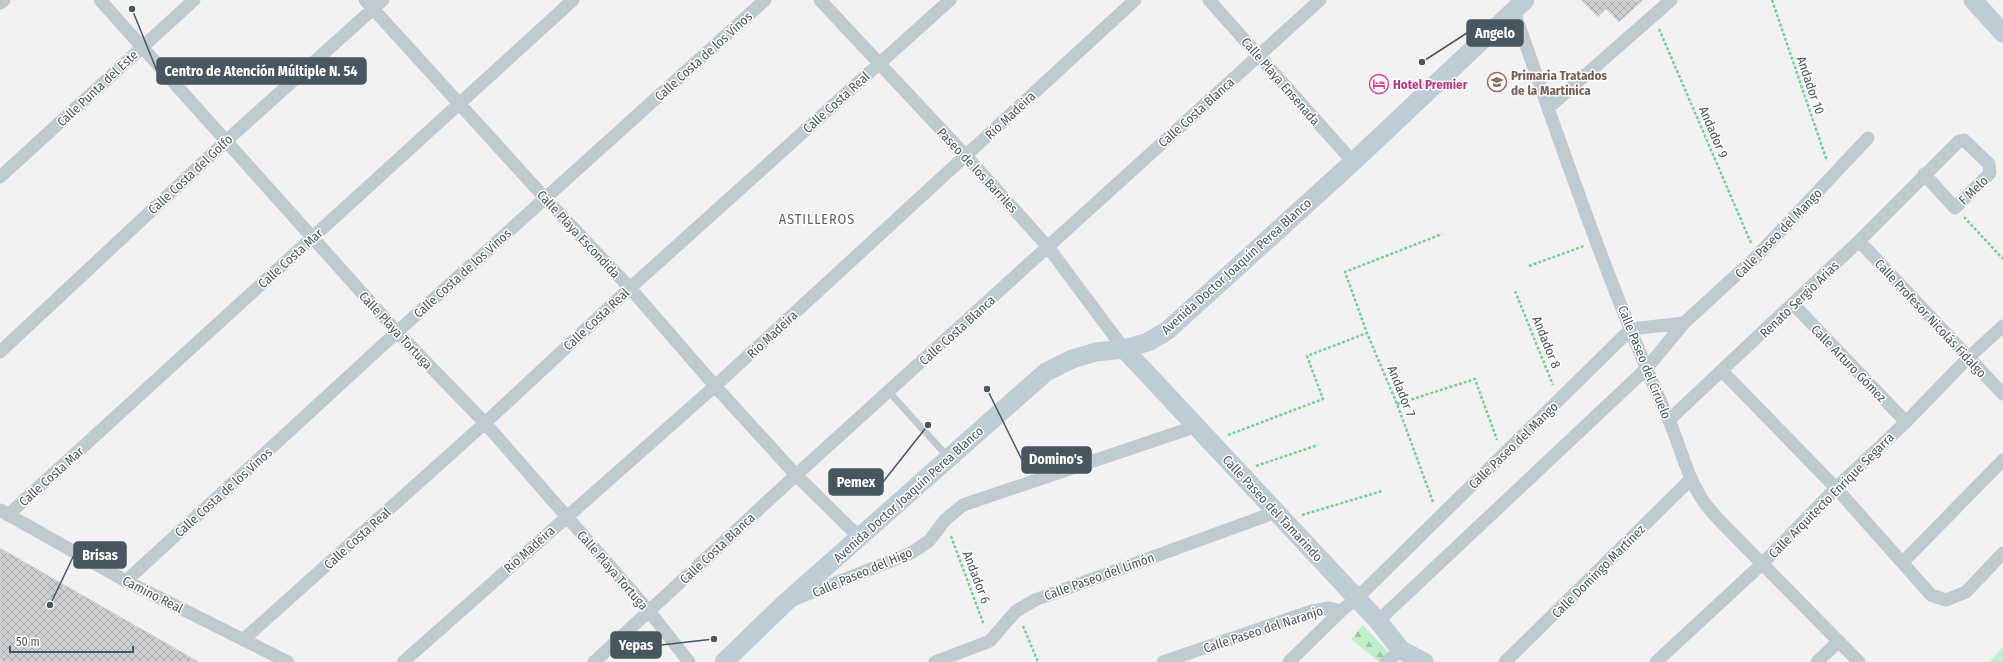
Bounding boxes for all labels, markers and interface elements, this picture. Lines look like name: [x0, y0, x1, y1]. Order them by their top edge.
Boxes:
street label: Calle Costa de los Vinos: [652, 8, 755, 104]
callout: Angelo: [1467, 20, 1523, 46]
text: Angelo: [1474, 25, 1515, 42]
street label: Calle Playa Ensenada: [1238, 34, 1323, 128]
street label: Calle Punta del Este: [54, 47, 141, 130]
street label: Andador 10: [1794, 54, 1828, 116]
callout: Centro de Atención Múltiple N. 54: [157, 58, 366, 84]
text: Centro de Atención Múltiple N. 54: [164, 63, 358, 80]
street label: Calle Costa Real: [800, 68, 873, 136]
place label: Primaria Tratados de la Martinica: [1511, 68, 1607, 98]
school or university icon: Primaria Tratados de la Martinica: [1486, 71, 1508, 93]
hotel icon: Hotel Premier: [1368, 73, 1390, 95]
street label: Calle Costa Blanca: [1155, 74, 1237, 150]
place label: Hotel Premier: [1393, 77, 1468, 92]
street label: Río Madeira: [982, 88, 1039, 142]
street label: Andador 9: [1696, 104, 1731, 160]
street label: Paseo de los Barriles: [934, 125, 1021, 216]
street label: Calle Costa del Golfo: [145, 131, 236, 217]
street label: F Melo: [1956, 173, 1991, 208]
street label: Calle Paseo del Mango: [1732, 185, 1825, 281]
street label: Calle Playa Escondida: [534, 187, 623, 281]
street label: Avenida Doctor Joaquín Perea Blanco: [1158, 195, 1314, 338]
district label: ASTILLEROS: [779, 211, 855, 228]
street label: Calle Costa Mar: [255, 225, 326, 291]
street label: Calle Costa de los Vinos: [411, 225, 514, 321]
street label: Calle Profesor Nicolás Fidalgo: [1872, 256, 1990, 381]
street label: Renato Sergio Arias: [1757, 258, 1842, 341]
street label: Calle Costa Real: [560, 285, 633, 354]
street label: Calle Playa Tortuga: [356, 289, 435, 372]
street label: Calle Costa Blanca: [916, 292, 998, 368]
street label: Calle Paseo del Ciruelo: [1615, 303, 1674, 421]
street label: Río Madeira: [744, 307, 801, 361]
street label: Andador 8: [1529, 314, 1564, 370]
street label: Calle Arturo Gómez: [1808, 322, 1889, 405]
street label: Andador 7: [1385, 363, 1419, 419]
street label: Calle Paseo del Mango: [1466, 399, 1561, 492]
street label: Avenida Doctor Joaquín Perea Blanco: [830, 423, 986, 566]
street label: Calle Arquitecto Enrique Segarra: [1766, 430, 1897, 561]
street label: Calle Costa Mar: [16, 443, 87, 509]
street label: Calle Costa de los Vinos: [172, 444, 275, 540]
callout: Domino's: [1022, 447, 1091, 473]
text: Domino's: [1029, 451, 1083, 468]
street label: Calle Paseo del Tamarindo: [1220, 452, 1326, 565]
callout: Pemex: [829, 469, 883, 495]
text: Pemex: [837, 474, 876, 491]
street label: Calle Costa Real: [321, 504, 394, 572]
street label: Calle Costa Blanca: [677, 510, 758, 587]
street label: Calle Domingo Martínez: [1549, 522, 1648, 621]
street label: Río Madeira: [501, 523, 558, 576]
street label: Calle Playa Tortuga: [574, 528, 651, 613]
callout: Brisas: [74, 542, 126, 568]
street label: Calle Paseo del Higo: [810, 545, 915, 600]
text: Brisas: [82, 547, 118, 564]
street label: Andador 6: [960, 549, 993, 605]
street label: Calle Paseo del Limón: [1042, 550, 1156, 603]
street label: Camino Real: [120, 573, 186, 616]
street label: Calle Paseo del Naranjo: [1201, 603, 1325, 656]
scale bar: [10, 628, 133, 654]
callout: Yepas: [611, 632, 661, 658]
text: 50 m: [16, 635, 40, 649]
text: Yepas: [618, 637, 653, 654]

